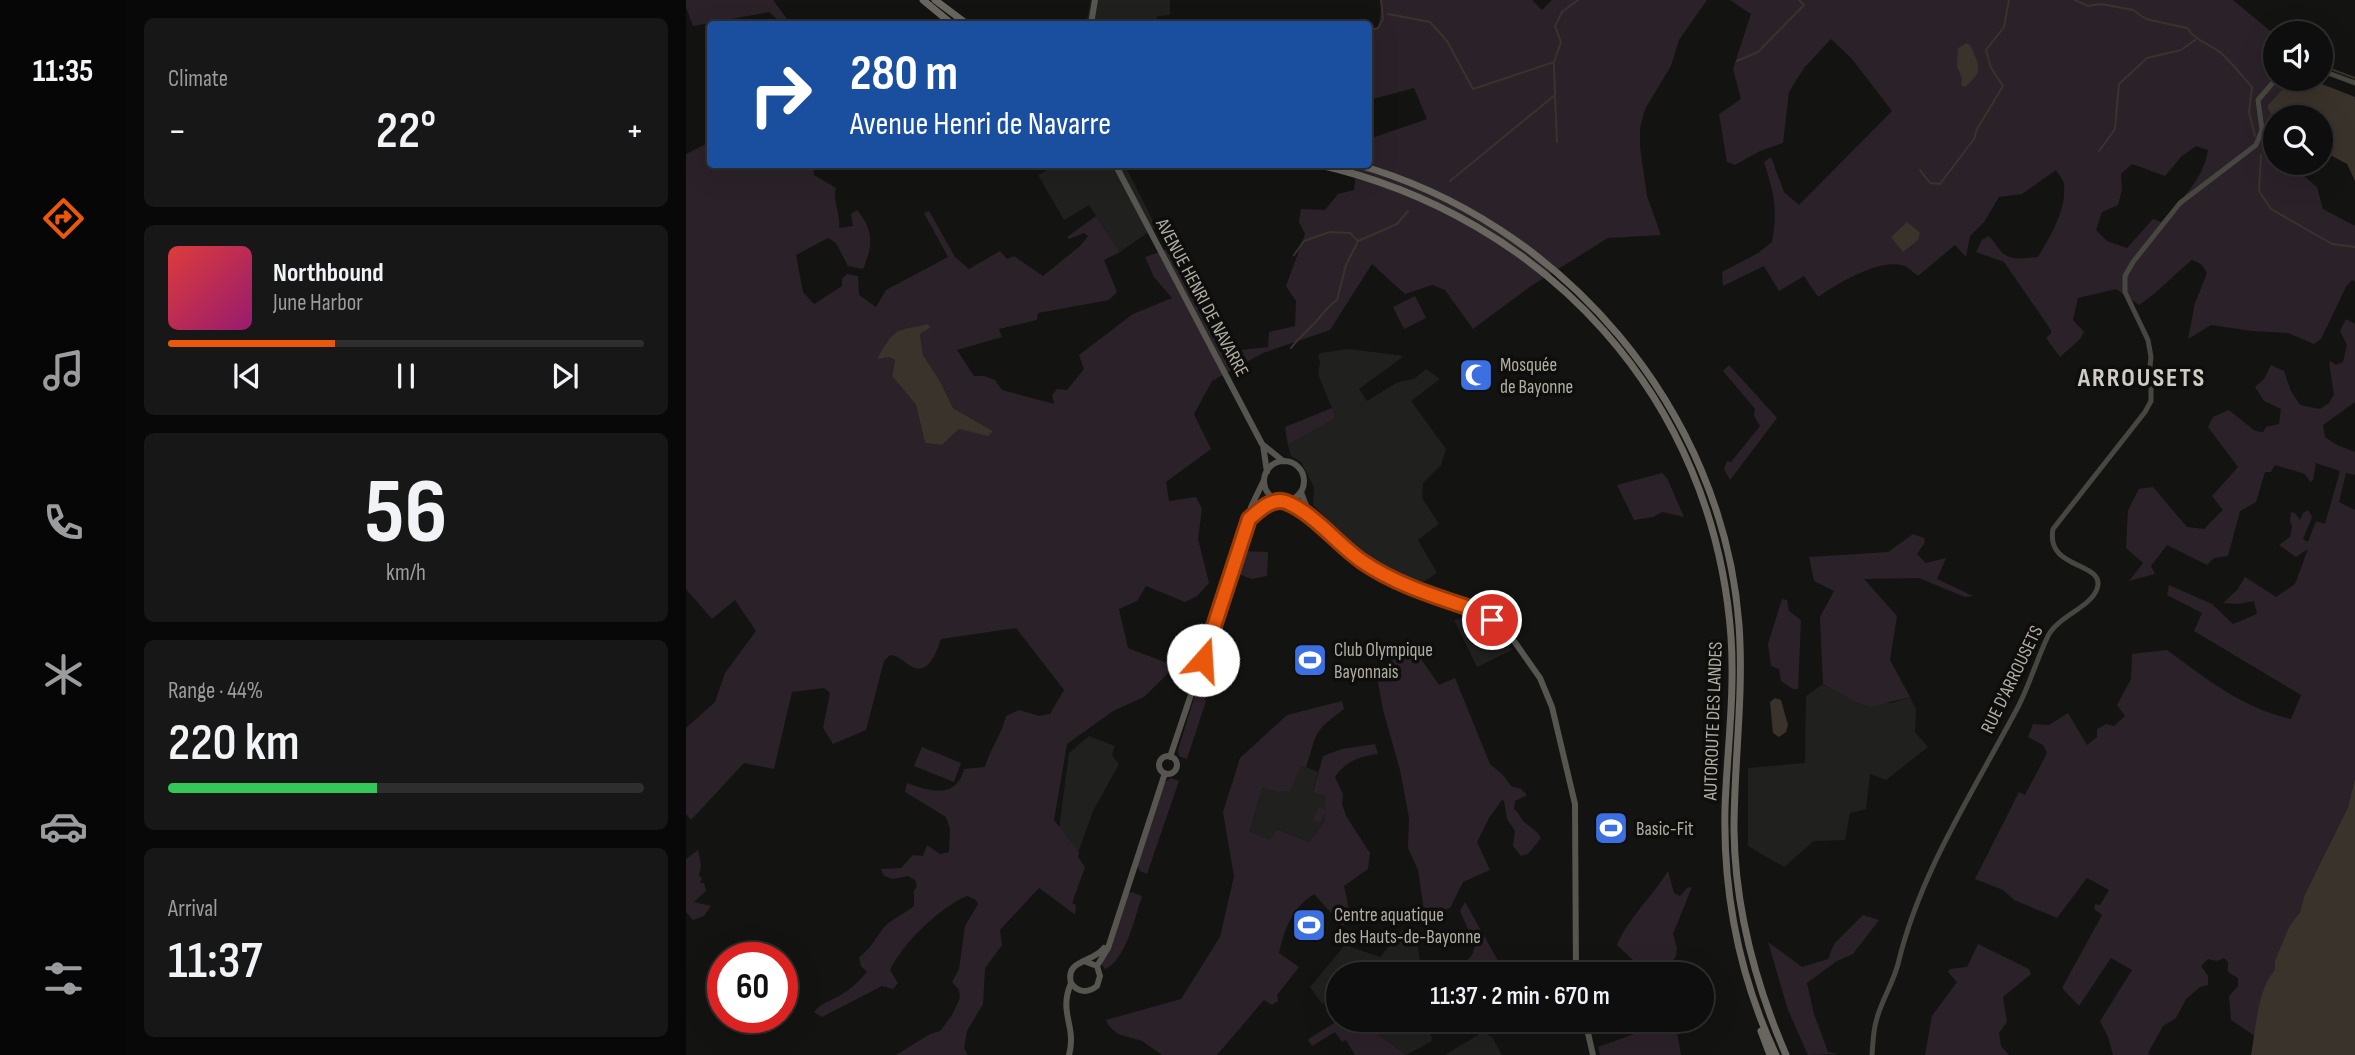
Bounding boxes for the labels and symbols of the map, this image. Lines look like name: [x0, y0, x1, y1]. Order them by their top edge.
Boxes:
street label: AVENUE HENRI DE NAVARRE: [1150, 214, 1253, 381]
place label: Mosquée de Bayonne: [1500, 354, 1573, 399]
mosque icon: Mosquée de Bayonne: [1457, 356, 1495, 394]
district label: ARROUSETS: [2077, 363, 2206, 394]
pin: [1462, 590, 1522, 650]
street label: RUE D'ARROUSETS: [1976, 622, 2048, 737]
position arrow: [1166, 623, 1240, 697]
place label: Club Olympique Bayonnais: [1334, 639, 1433, 684]
sports icon: Club Olympique Bayonnais: [1291, 641, 1329, 679]
street label: AUTOROUTE DES LANDES: [1699, 641, 1728, 802]
sports icon: Basic-Fit: [1592, 809, 1630, 847]
place label: Basic-Fit: [1636, 818, 1694, 841]
place label: Centre aquatique des Hauts-de-Bayonne: [1334, 904, 1481, 949]
sports icon: Centre aquatique des Hauts-de-Bayonne: [1290, 906, 1328, 944]
speed limit sign: 60: [707, 942, 798, 1033]

